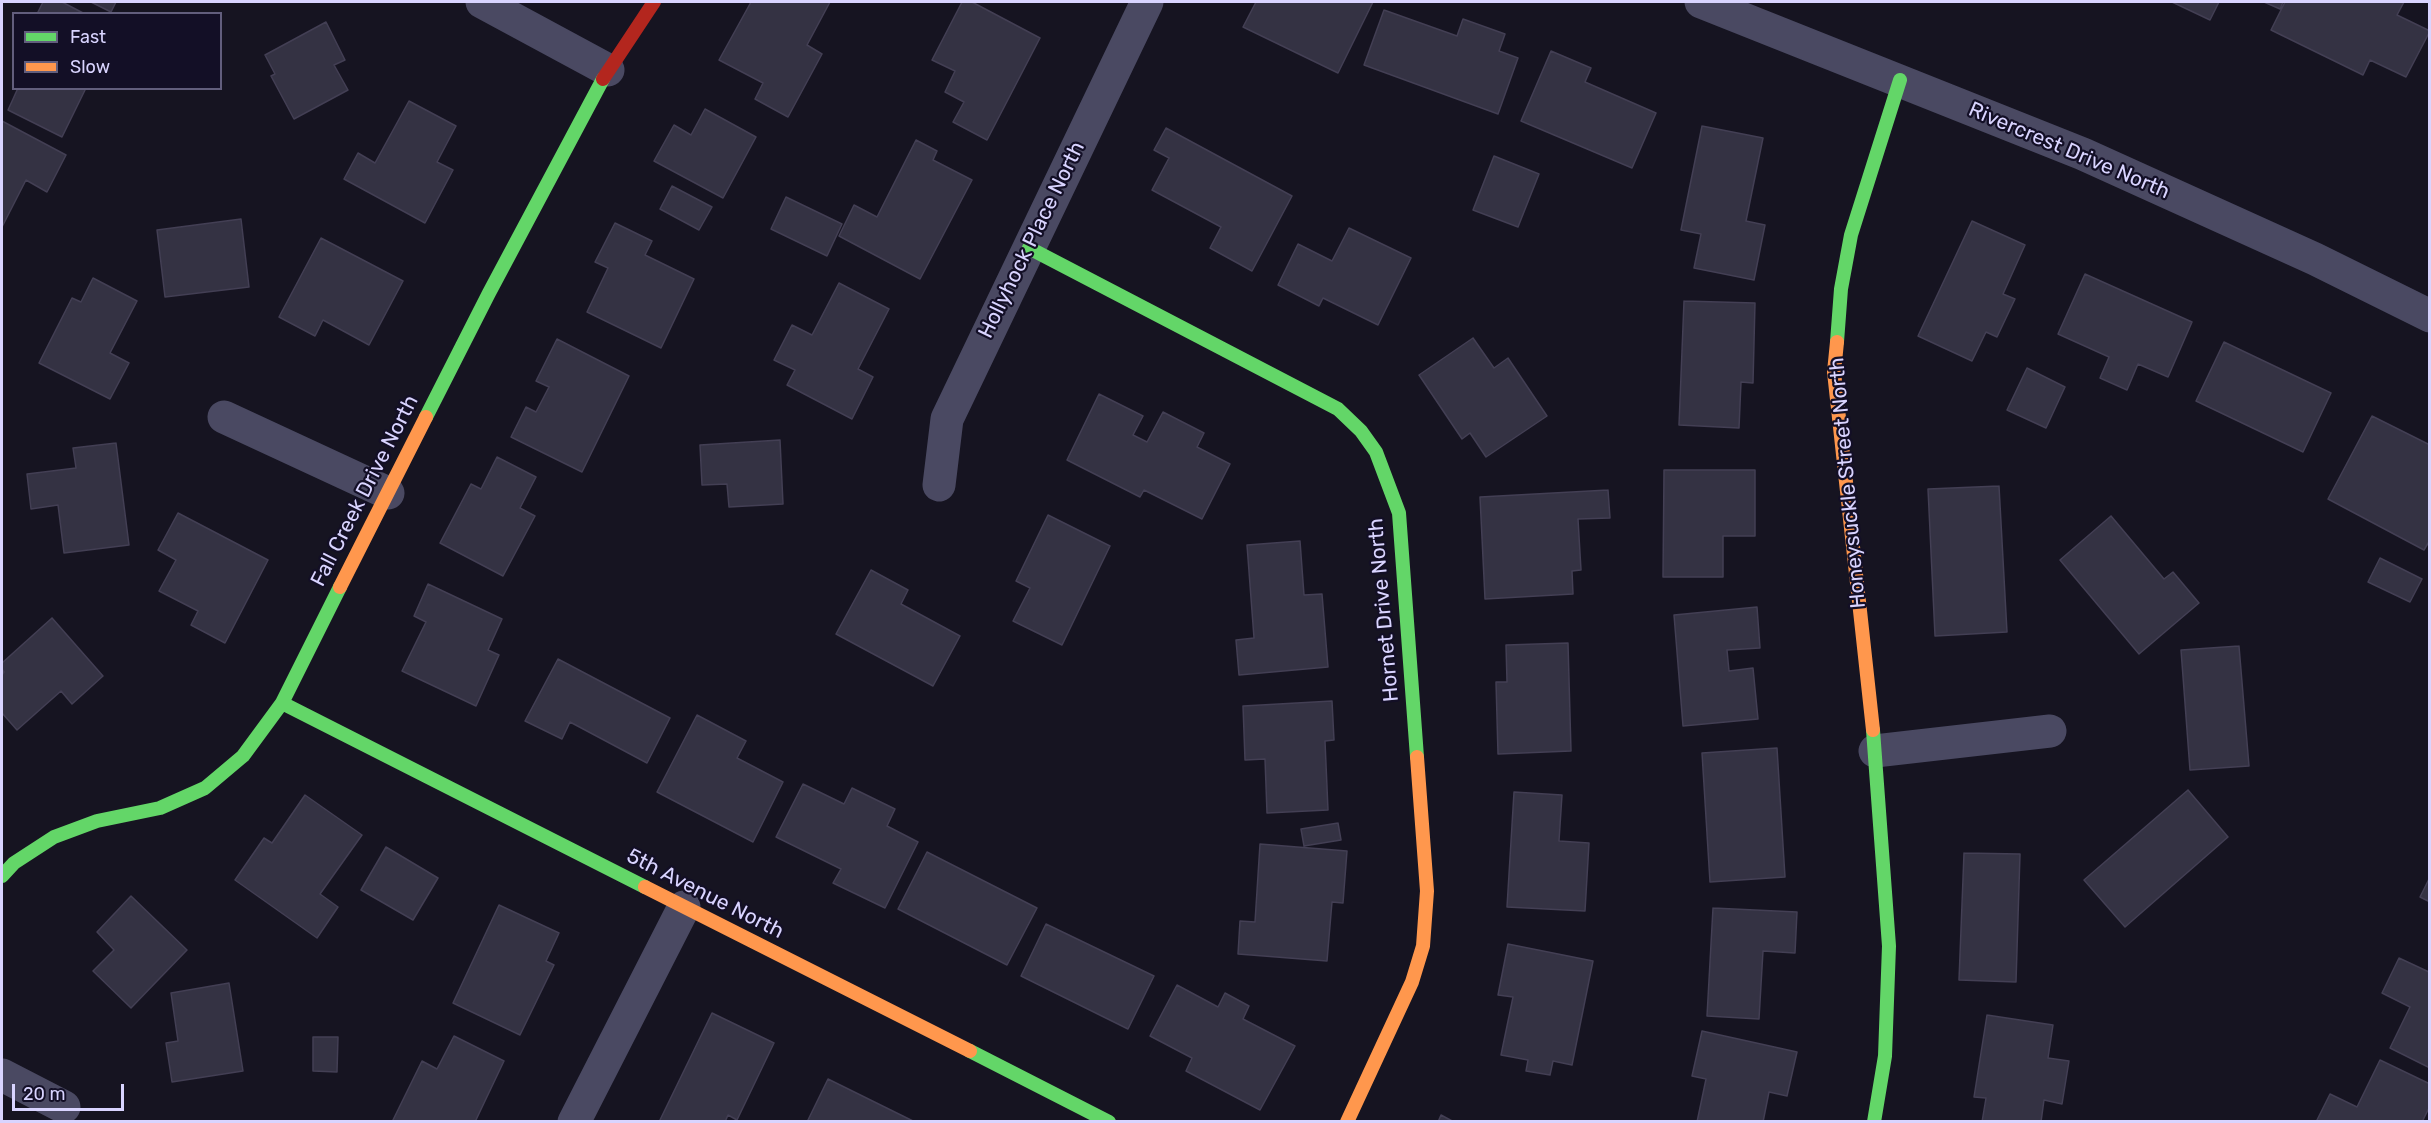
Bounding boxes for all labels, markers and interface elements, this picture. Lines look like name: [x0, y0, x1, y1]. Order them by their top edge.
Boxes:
legend: [12, 12, 222, 90]
text: Fast: [70, 26, 106, 48]
text: Slow: [70, 56, 110, 78]
street label: Rivercrest Drive North: [1965, 97, 2173, 205]
street label: Hollyhock Place North: [973, 138, 1091, 342]
street label: Honeysuckle Street North: [1824, 357, 1872, 609]
street label: Fall Creek Drive North: [306, 391, 424, 591]
street label: Hornet Drive North: [1363, 517, 1405, 703]
street label: 5th Avenue North: [622, 844, 788, 944]
scale bar: [15, 1072, 128, 1110]
text: 20 m: [23, 1083, 65, 1105]

